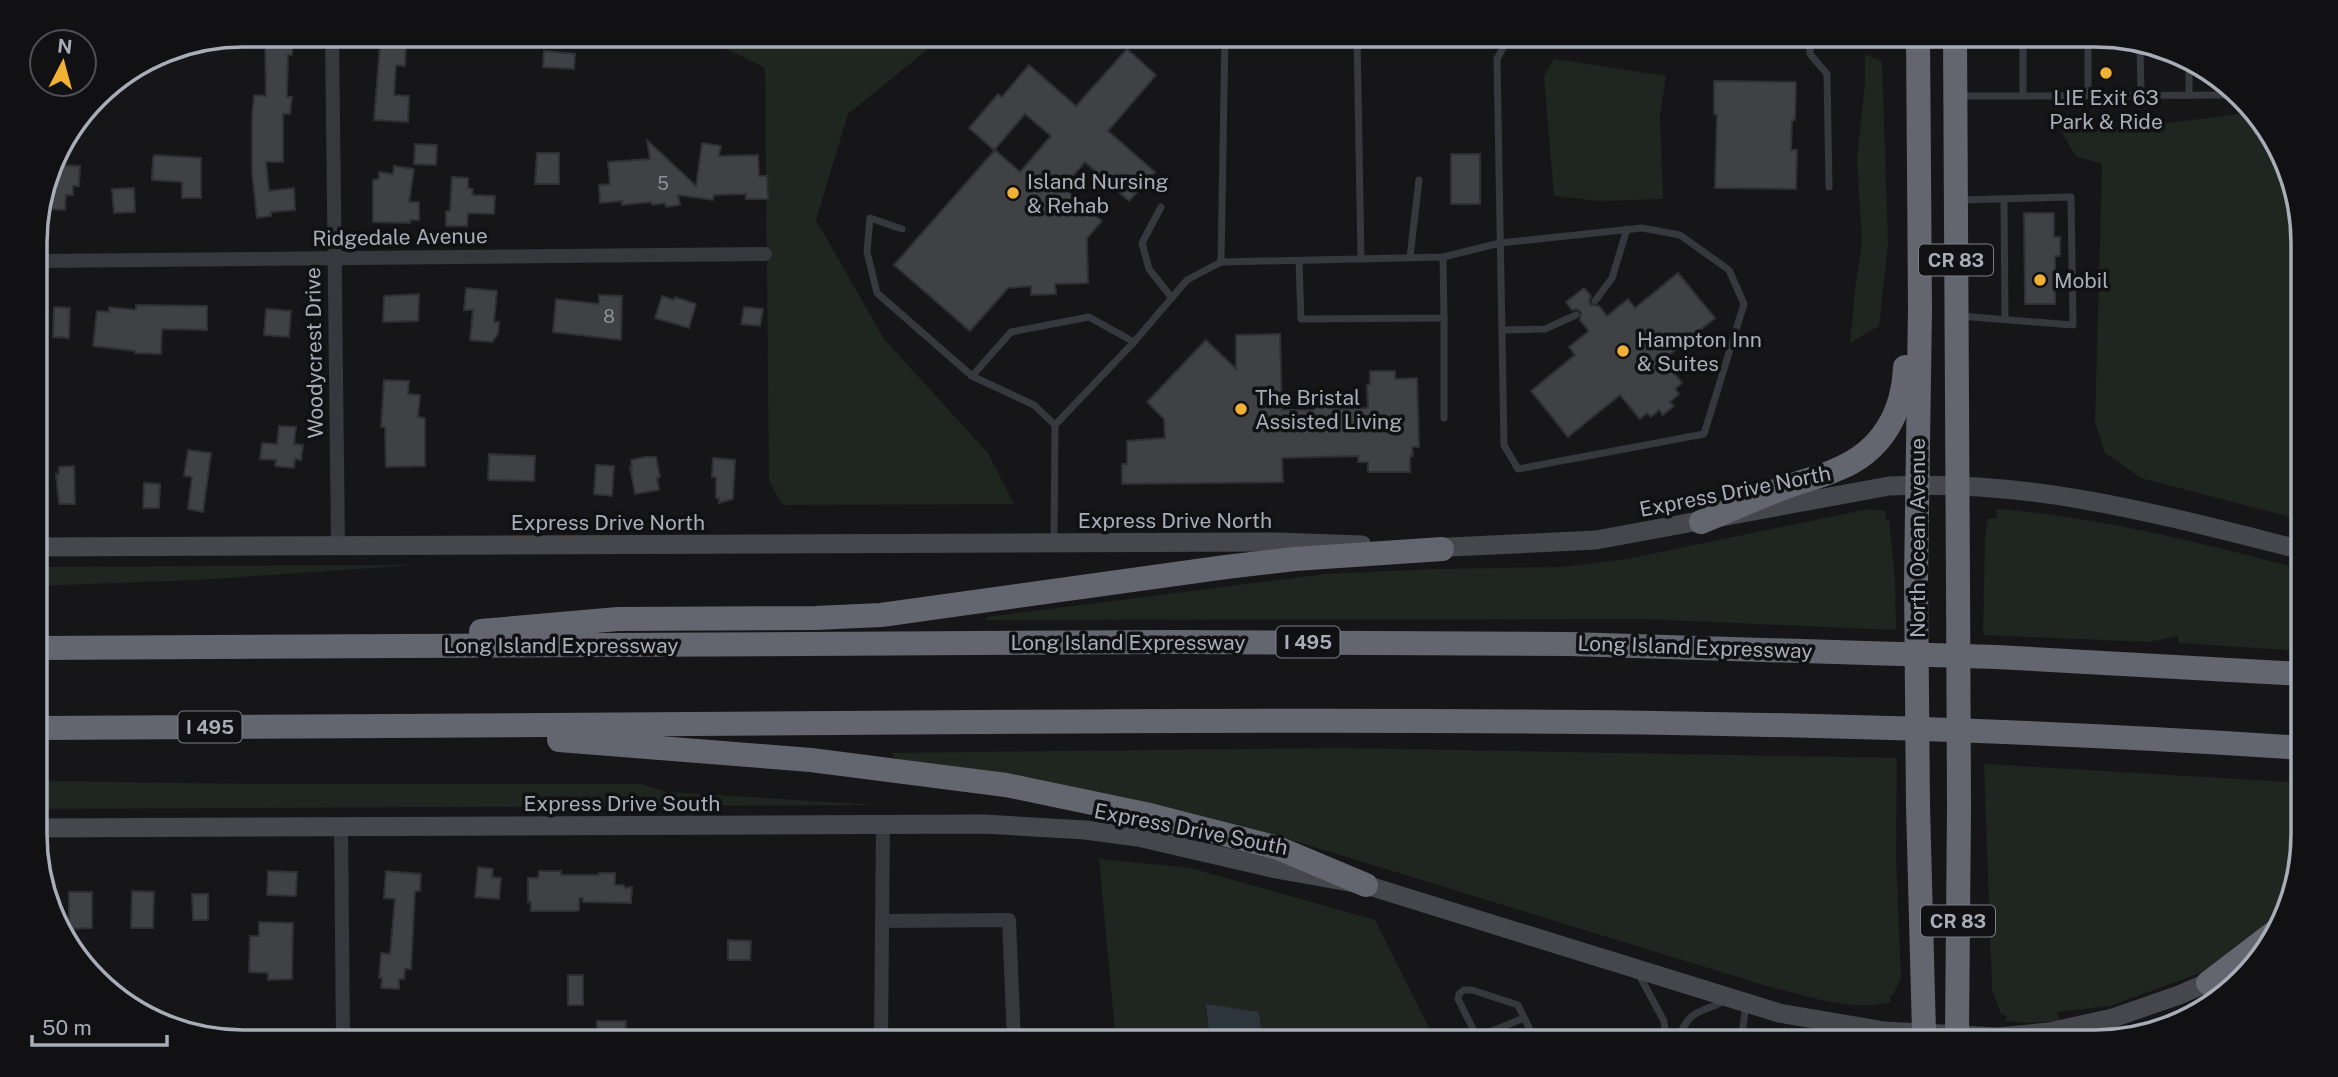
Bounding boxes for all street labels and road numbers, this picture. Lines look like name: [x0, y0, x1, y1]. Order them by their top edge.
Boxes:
street label: Ridgedale Avenue: [312, 223, 488, 251]
road number: CR 83: [1919, 244, 1993, 276]
street label: Woodycrest Drive: [300, 267, 328, 439]
street label: North Ocean Avenue: [1905, 438, 1930, 638]
street label: Express Drive North: [1637, 460, 1833, 522]
street label: Express Drive North: [1078, 508, 1272, 533]
street label: Express Drive North: [511, 510, 705, 535]
road number: I 495: [1276, 626, 1340, 657]
street label: Long Island Expressway: [1011, 630, 1245, 655]
street label: Long Island Expressway: [1577, 630, 1813, 664]
street label: Long Island Expressway: [444, 633, 678, 658]
road number: I 495: [178, 712, 242, 742]
street label: Express Drive South: [524, 791, 720, 816]
street label: Express Drive South: [1092, 798, 1290, 860]
road number: CR 83: [1921, 906, 1995, 937]

